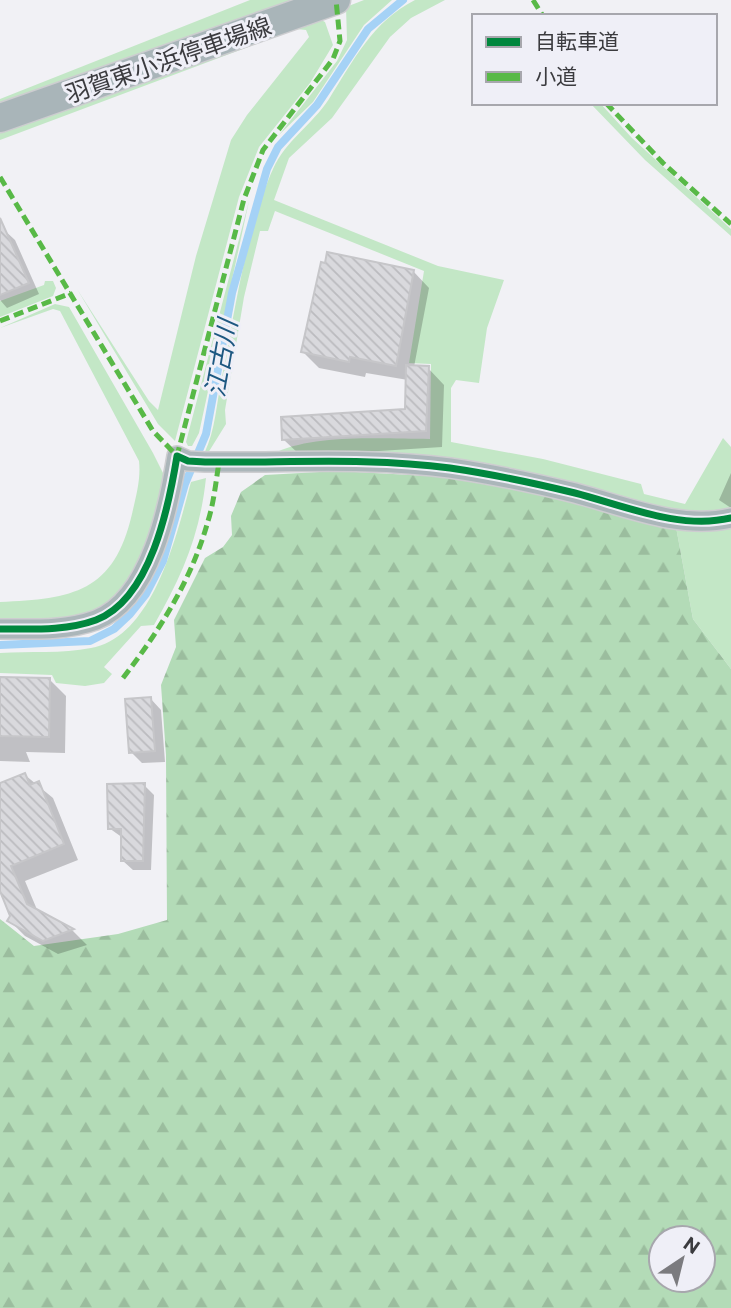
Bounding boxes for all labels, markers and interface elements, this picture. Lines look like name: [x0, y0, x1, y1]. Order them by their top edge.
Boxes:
street label: 羽賀東小浜停車場線: [61, 10, 275, 108]
legend: [472, 14, 717, 105]
text: 自転車道: [535, 28, 619, 53]
text: 小道: [535, 63, 577, 88]
water label: 江古川: [198, 314, 243, 399]
north arrow: [647, 1224, 717, 1294]
text: N: [680, 1231, 704, 1258]

